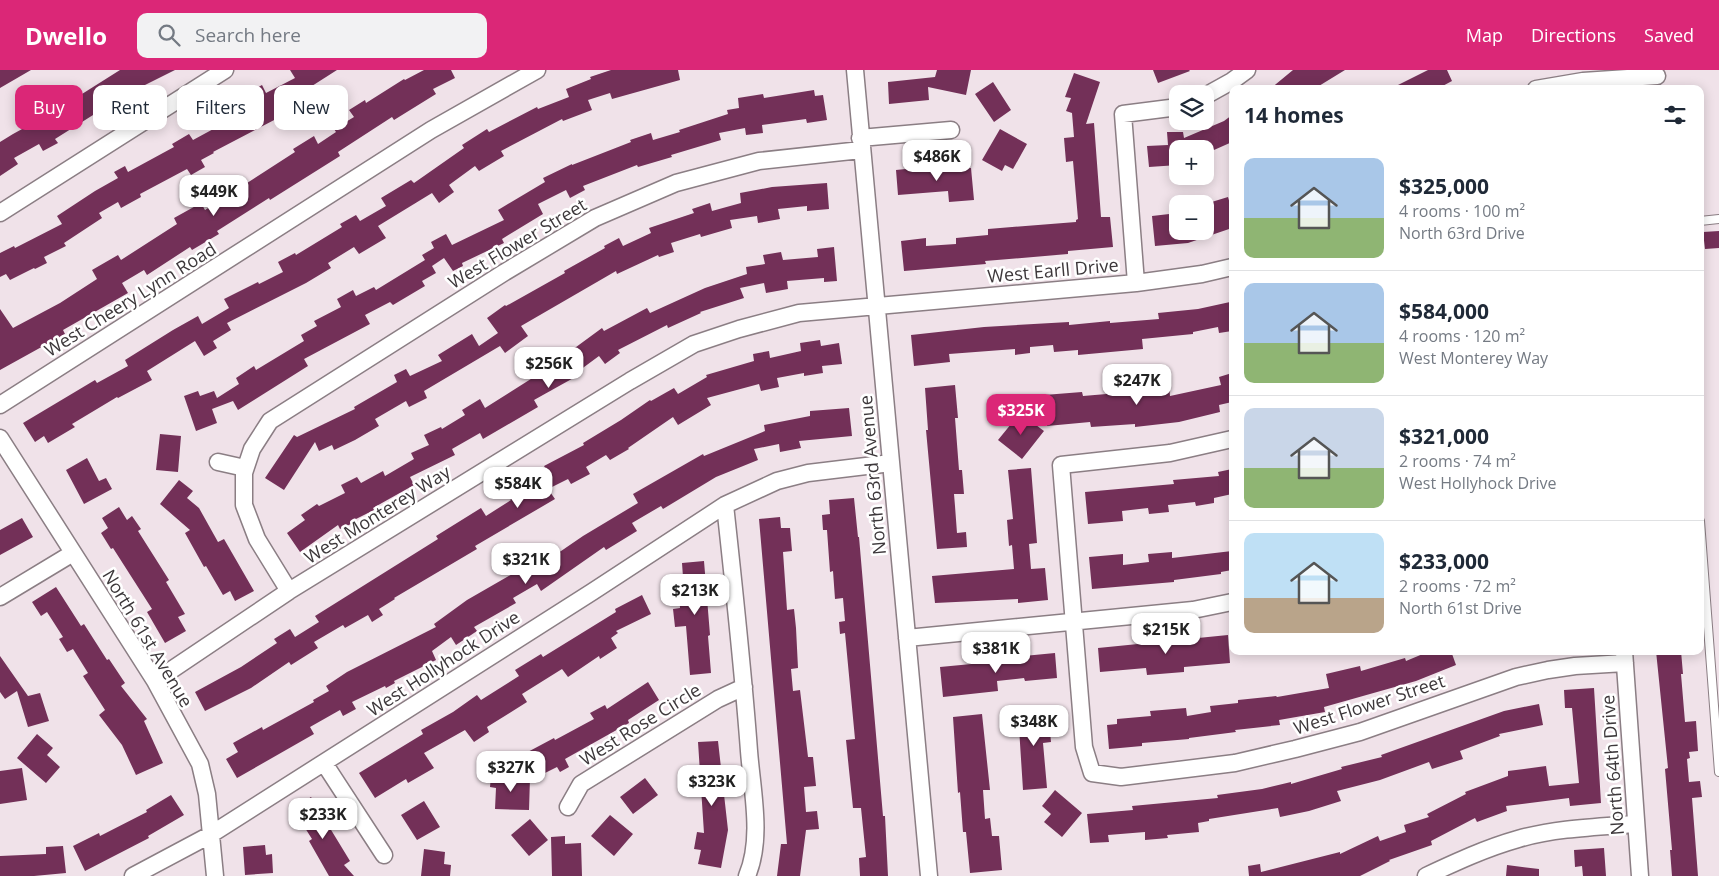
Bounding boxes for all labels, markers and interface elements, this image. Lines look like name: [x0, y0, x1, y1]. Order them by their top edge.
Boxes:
search box: [137, 13, 487, 58]
text: Dwello: [25, 19, 107, 52]
icon: search: [155, 21, 183, 49]
text: Search here: [195, 22, 301, 48]
text: Map: [1466, 23, 1503, 47]
text: Directions: [1531, 23, 1616, 47]
text: Saved: [1644, 23, 1694, 47]
chip: Buy: [15, 85, 83, 130]
chip: Rent: [93, 85, 167, 130]
chip: Filters: [177, 85, 264, 130]
chip: New: [274, 85, 348, 130]
map controls: [1169, 85, 1214, 240]
button: layers: [1169, 85, 1214, 130]
text: 14 homes: [1244, 101, 1344, 129]
icon: filters: [1661, 101, 1689, 129]
pin: $486K: [902, 140, 972, 182]
button: +: [1169, 140, 1214, 185]
text: $486K: [913, 145, 961, 167]
text: $325,000: [1399, 172, 1489, 200]
pin: $449K: [179, 174, 249, 217]
icon: home: [1284, 178, 1344, 238]
text: $449K: [190, 180, 238, 202]
street label: West Flower Street: [443, 192, 591, 294]
button: −: [1169, 195, 1214, 240]
text: 4 rooms · 100 m²: [1399, 200, 1525, 222]
text: North 63rd Drive: [1399, 222, 1525, 244]
street label: West Cheery Lynn Road: [40, 236, 220, 362]
street label: West Earll Drive: [986, 252, 1120, 288]
text: $584,000: [1399, 297, 1489, 325]
icon: home: [1284, 303, 1344, 363]
text: 4 rooms · 120 m²: [1399, 325, 1525, 347]
pin: $256K: [514, 346, 584, 389]
text: West Monterey Way: [1399, 347, 1548, 369]
text: $256K: [525, 352, 573, 374]
pin: $247K: [1102, 364, 1172, 406]
text: $247K: [1113, 369, 1161, 391]
street label: North 63rd Avenue: [853, 394, 891, 556]
pin: $325K: [986, 394, 1056, 436]
text: $325K: [997, 399, 1045, 421]
text: $321,000: [1399, 422, 1489, 450]
icon: home: [1284, 428, 1344, 488]
text: 2 rooms · 74 m²: [1399, 450, 1516, 472]
street label: West Monterey Way: [299, 459, 455, 569]
pin: $584K: [483, 466, 553, 509]
text: $584K: [494, 472, 542, 494]
text: West Hollyhock Drive: [1399, 472, 1557, 494]
pin: $321K: [491, 542, 561, 585]
text: $233,000: [1399, 547, 1489, 575]
text: $321K: [502, 548, 550, 570]
icon: home: [1284, 553, 1344, 613]
street label: North 61st Avenue: [97, 565, 199, 711]
pin: $213K: [660, 574, 730, 616]
text: 2 rooms · 72 m²: [1399, 575, 1516, 597]
text: $213K: [671, 579, 719, 601]
text: North 61st Drive: [1399, 597, 1522, 619]
street label: West Hollyhock Drive: [362, 605, 524, 721]
pin: $215K: [1131, 612, 1201, 655]
text: $215K: [1142, 618, 1190, 640]
pin: $381K: [961, 632, 1031, 674]
text: $381K: [972, 637, 1020, 659]
street label: West Flower Street: [1290, 668, 1448, 740]
street label: West Rose Circle: [575, 677, 705, 771]
street label: North 64th Drive: [1595, 694, 1629, 836]
pin: $348K: [999, 704, 1069, 747]
text: $348K: [1010, 710, 1058, 732]
pin: $327K: [476, 750, 546, 793]
text: $327K: [487, 756, 535, 778]
pin: $323K: [677, 764, 747, 807]
text: $323K: [688, 770, 736, 792]
pin: $233K: [288, 798, 358, 840]
text: $233K: [299, 803, 347, 825]

